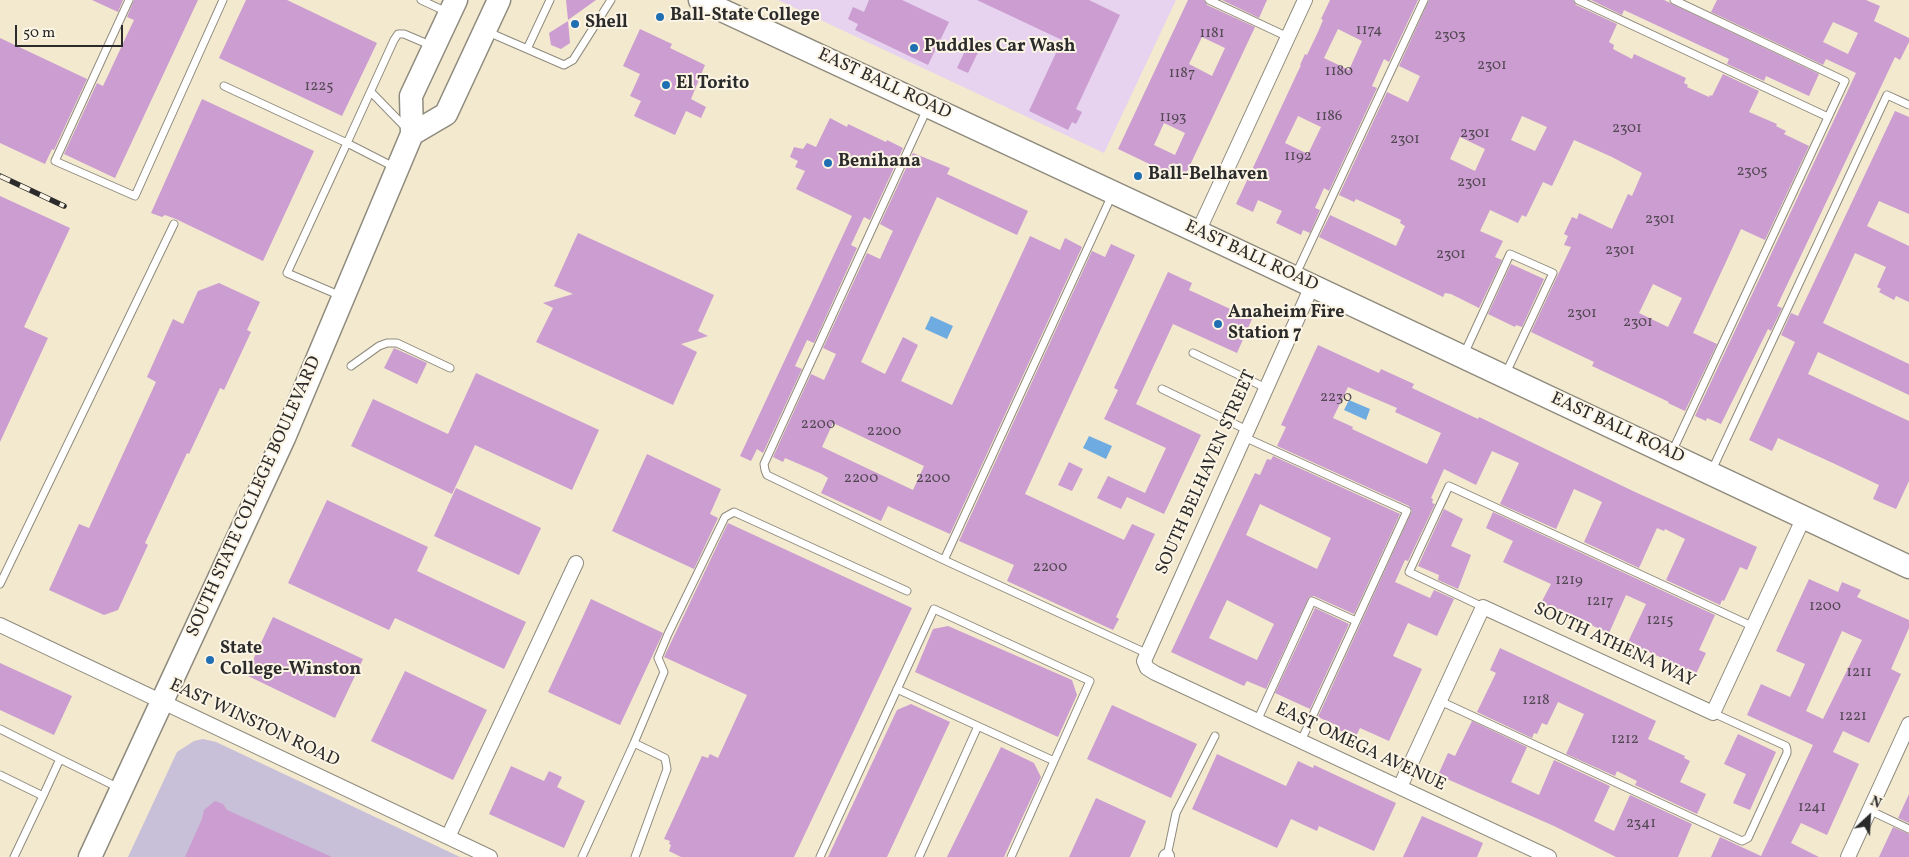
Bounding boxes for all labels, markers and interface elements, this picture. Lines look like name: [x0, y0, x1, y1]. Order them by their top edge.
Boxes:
place label: Ball-State College: [670, 6, 820, 28]
marker: Ball-State College: [654, 11, 666, 23]
place label: Shell: [585, 13, 628, 35]
scale bar: [18, 15, 125, 47]
marker: Shell: [569, 18, 581, 30]
house number: 1174: [1356, 22, 1382, 40]
text: 50 m: [23, 23, 55, 44]
house number: 1181: [1199, 25, 1225, 43]
house number: 2303: [1434, 27, 1466, 45]
place label: Puddles Car Wash: [924, 37, 1076, 59]
marker: Puddles Car Wash: [908, 42, 920, 54]
street label: EAST BALL ROAD: [814, 45, 954, 125]
house number: 2301: [1477, 57, 1507, 75]
house number: 1180: [1325, 63, 1353, 81]
house number: 1187: [1169, 65, 1195, 83]
place label: El Torito: [676, 74, 749, 96]
house number: 1225: [304, 78, 334, 96]
marker: El Torito: [660, 79, 672, 91]
house number: 1186: [1316, 108, 1342, 126]
house number: 1193: [1160, 109, 1186, 127]
house number: 2301: [1612, 120, 1642, 138]
house number: 2301: [1460, 125, 1490, 143]
house number: 2301: [1390, 131, 1420, 149]
house number: 1192: [1284, 148, 1312, 166]
place label: Benihana: [838, 152, 921, 174]
marker: Benihana: [822, 157, 834, 169]
house number: 2305: [1736, 163, 1768, 181]
place label: Ball-Belhaven: [1148, 165, 1268, 187]
marker: Ball-Belhaven: [1132, 170, 1144, 182]
house number: 2301: [1457, 174, 1487, 192]
house number: 2301: [1645, 211, 1675, 229]
street label: EAST BALL ROAD: [1181, 217, 1321, 297]
house number: 2301: [1605, 242, 1635, 260]
house number: 2301: [1436, 246, 1466, 264]
place label: Anaheim Fire Station 7: [1228, 303, 1344, 346]
house number: 2301: [1567, 305, 1597, 323]
house number: 2301: [1623, 314, 1653, 332]
marker: Anaheim Fire Station 7: [1212, 318, 1224, 330]
street label: SOUTH STATE COLLEGE BOULEVARD: [183, 353, 327, 641]
street label: SOUTH BELHAVEN STREET: [1152, 367, 1262, 579]
house number: 2230: [1320, 389, 1352, 407]
street label: EAST BALL ROAD: [1547, 389, 1687, 469]
house number: 2200: [801, 416, 835, 434]
house number: 2200: [867, 423, 901, 441]
house number: 2200: [844, 470, 878, 488]
house number: 2200: [916, 470, 950, 488]
house number: 2200: [1033, 559, 1067, 577]
house number: 1219: [1555, 572, 1583, 590]
house number: 1217: [1587, 593, 1613, 611]
house number: 1200: [1809, 598, 1841, 616]
street label: SOUTH ATHENA WAY: [1529, 599, 1699, 693]
house number: 1215: [1647, 612, 1673, 630]
place label: State College-Winston: [220, 639, 361, 682]
marker: State College-Winston: [204, 654, 216, 666]
house number: 1211: [1846, 664, 1872, 682]
street label: EAST WINSTON ROAD: [166, 675, 342, 773]
house number: 1218: [1522, 692, 1550, 710]
street label: EAST OMEGA AVENUE: [1271, 699, 1449, 797]
house number: 1221: [1839, 708, 1867, 726]
house number: 1212: [1611, 731, 1639, 749]
north arrow: [1844, 792, 1894, 842]
text: N: [1867, 792, 1884, 814]
house number: 1241: [1798, 799, 1826, 817]
house number: 2341: [1626, 815, 1656, 833]

